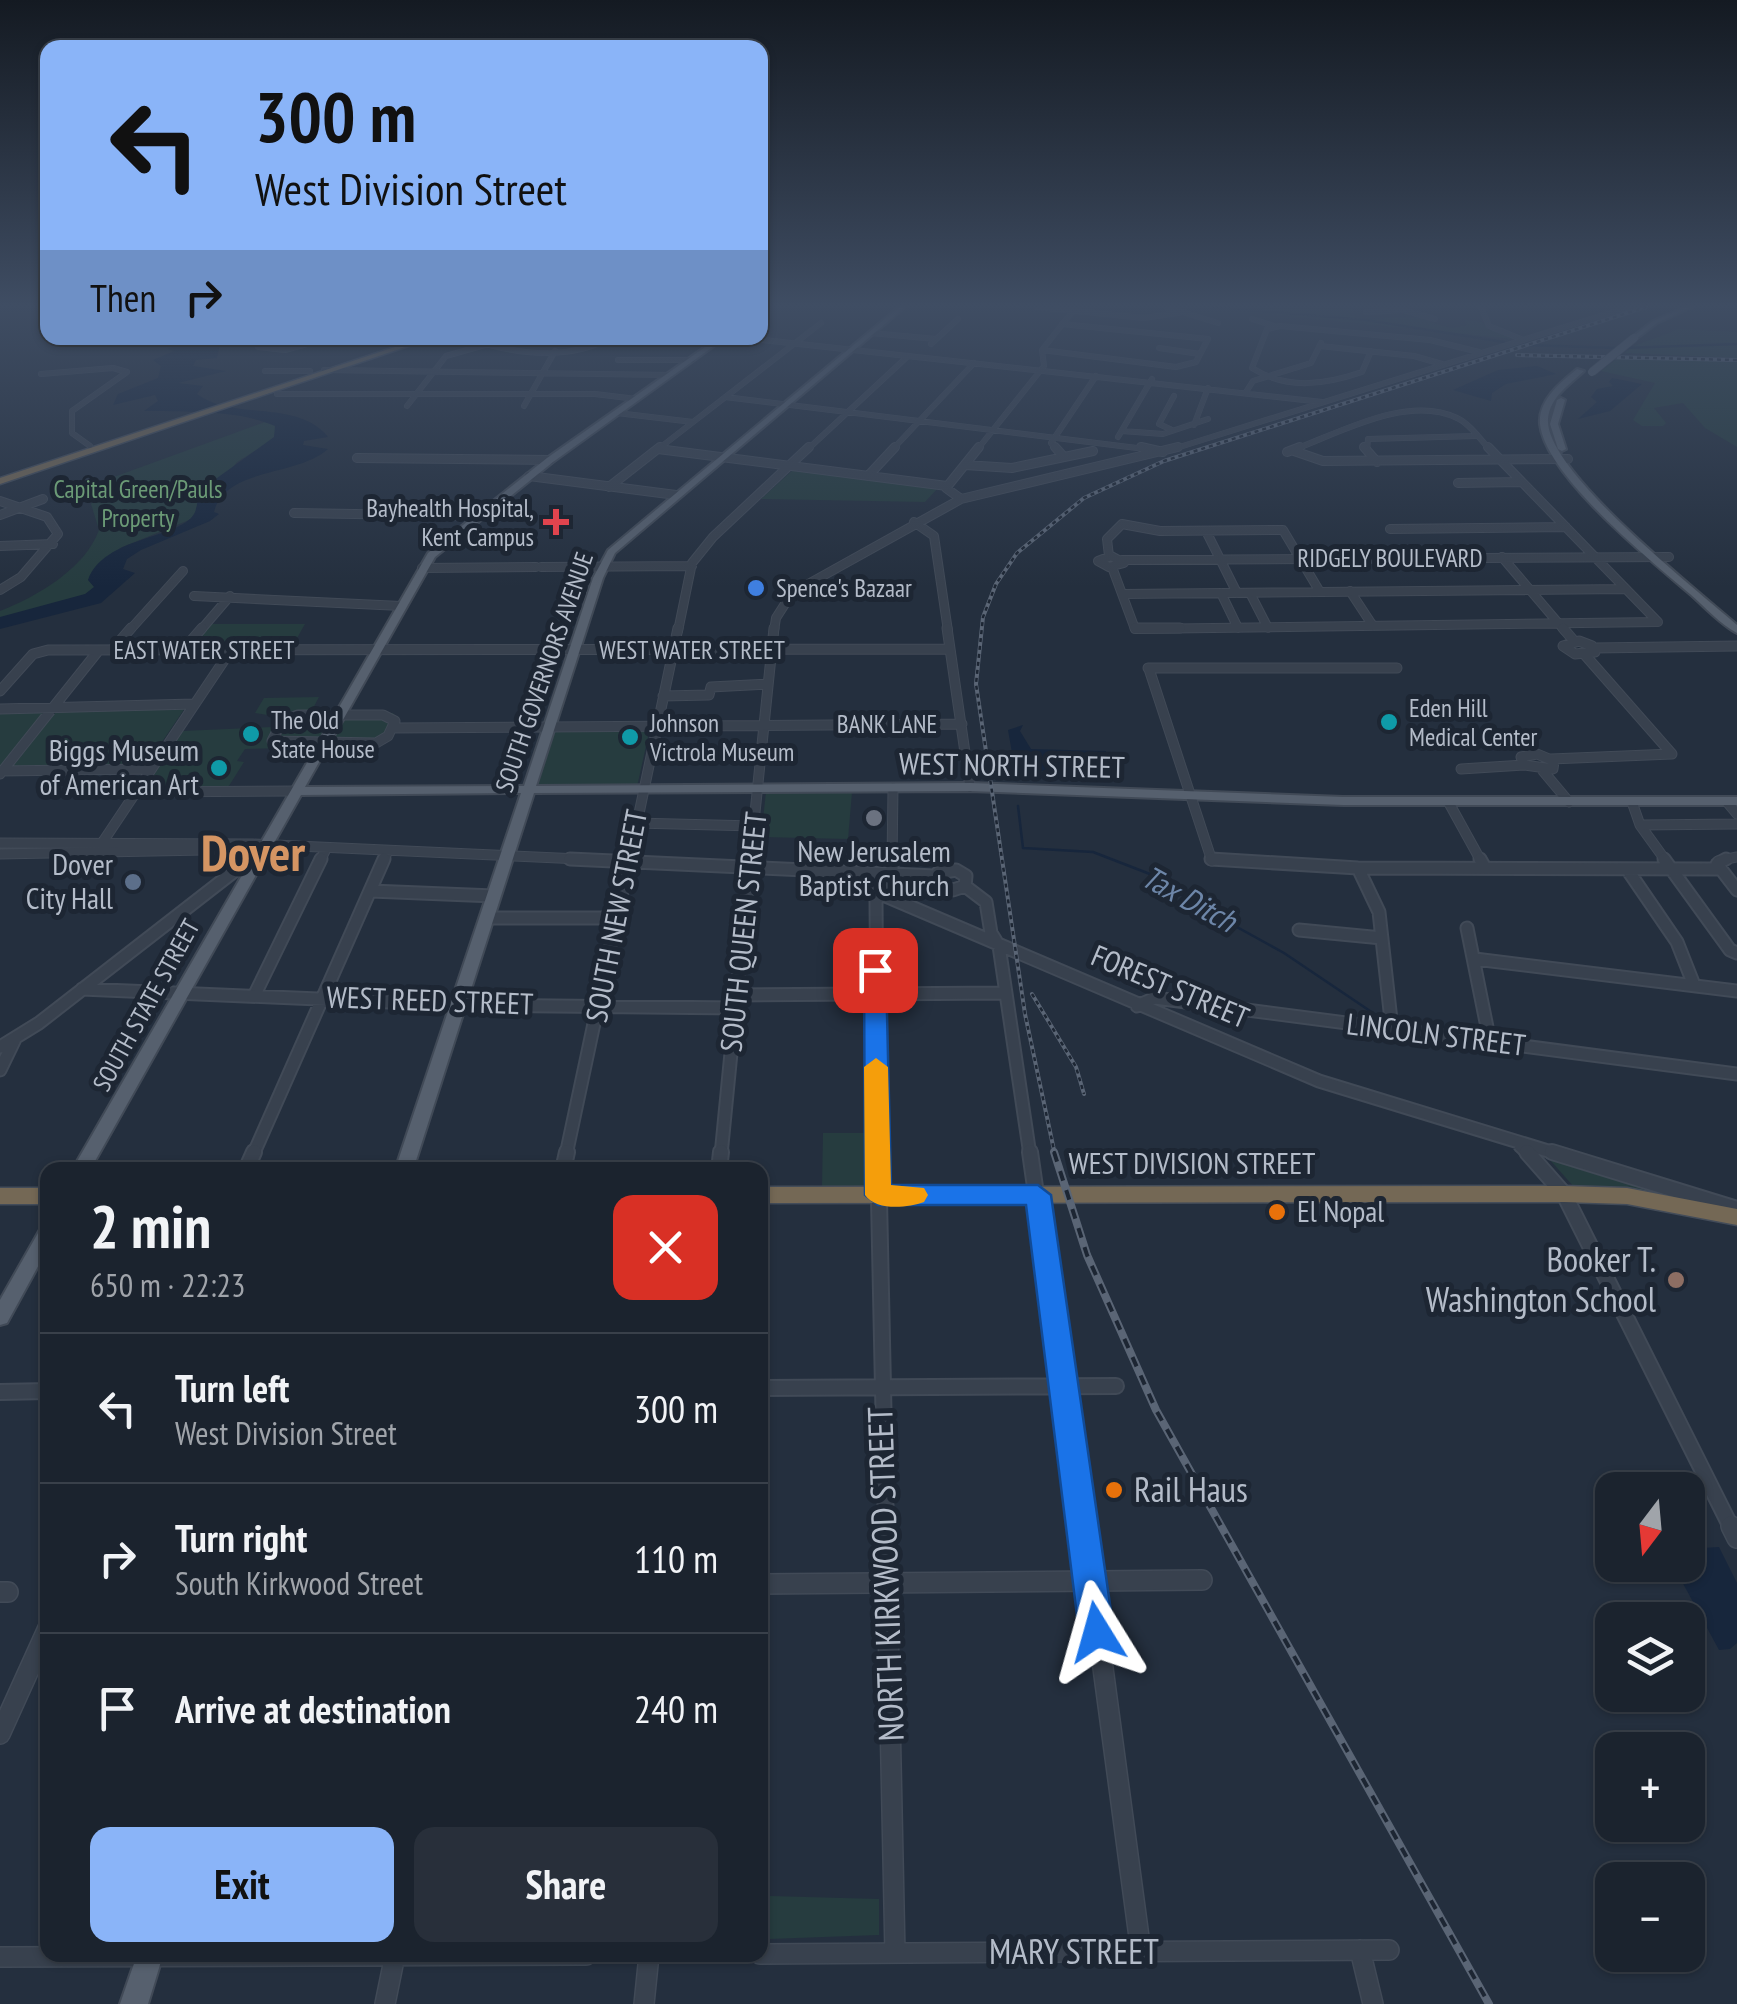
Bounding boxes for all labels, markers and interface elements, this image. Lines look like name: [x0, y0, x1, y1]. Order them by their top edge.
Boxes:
text: 300 m: [255, 71, 416, 161]
icon: left: [90, 80, 220, 210]
text: West Division Street: [255, 159, 567, 217]
icon: right: [176, 270, 231, 325]
text: Then: [90, 273, 156, 322]
park label: Capital Green/Pauls Property: [53, 473, 223, 534]
place label: Bayhealth Hospital, Kent Campus: [366, 492, 534, 553]
marker: Bayhealth Hospital, Kent Campus: [543, 509, 569, 535]
street label: RIDGELY BOULEVARD: [1297, 542, 1483, 574]
street label: SOUTH GOVERNORS AVENUE: [488, 548, 600, 796]
place label: Spence's Bazaar: [776, 572, 912, 604]
marker: Spence's Bazaar: [745, 577, 767, 599]
street label: EAST WATER STREET: [114, 634, 294, 666]
street label: WEST WATER STREET: [599, 634, 785, 666]
place label: Eden Hill Medical Center: [1409, 692, 1538, 753]
place label: The Old State House: [271, 704, 375, 765]
place label: Johnson Victrola Museum: [649, 707, 794, 768]
street label: BANK LANE: [837, 708, 937, 740]
marker: Eden Hill Medical Center: [1378, 711, 1400, 733]
marker: The Old State House: [240, 723, 262, 745]
marker: Johnson Victrola Museum: [619, 726, 641, 748]
place label: Biggs Museum of American Art: [39, 730, 200, 803]
street label: WEST NORTH STREET: [899, 743, 1125, 786]
marker: Biggs Museum of American Art: [208, 757, 230, 779]
street label: SOUTH NEW STREET: [576, 806, 655, 1025]
marker: New Jerusalem Baptist Church: [863, 807, 885, 829]
street label: SOUTH QUEEN STREET: [711, 810, 774, 1054]
district label: Dover: [201, 820, 305, 885]
place label: New Jerusalem Baptist Church: [797, 831, 951, 904]
place label: Dover City Hall: [26, 844, 114, 917]
water label: Tax Ditch: [1135, 855, 1246, 942]
marker: Dover City Hall: [122, 871, 144, 893]
street label: SOUTH STATE STREET: [85, 913, 207, 1097]
pin: [833, 928, 918, 1013]
street label: FOREST STREET: [1086, 935, 1255, 1036]
icon: arrive: [848, 943, 903, 998]
street label: WEST REED STREET: [326, 976, 534, 1023]
street label: LINCOLN STREET: [1345, 1003, 1528, 1064]
street label: WEST DIVISION STREET: [1069, 1143, 1315, 1182]
text: 2 min: [90, 1187, 211, 1265]
place label: El Nopal: [1297, 1191, 1384, 1230]
button: close: [613, 1195, 718, 1300]
marker: El Nopal: [1266, 1201, 1288, 1223]
place label: Booker T. Washington School: [1426, 1236, 1656, 1322]
text: 650 m · 22:23: [90, 1264, 245, 1306]
marker: Booker T. Washington School: [1665, 1269, 1687, 1291]
text: Turn left: [175, 1363, 289, 1412]
icon: left: [90, 1381, 145, 1436]
text: 300 m: [634, 1384, 718, 1433]
street label: NORTH KIRKWOOD STREET: [856, 1406, 914, 1742]
text: West Division Street: [175, 1412, 397, 1454]
place label: Rail Haus: [1134, 1466, 1248, 1512]
north arrow: [1595, 1472, 1705, 1582]
map controls: [1595, 1472, 1705, 1972]
marker: Rail Haus: [1103, 1479, 1125, 1501]
text: Turn right: [175, 1513, 307, 1562]
icon: right: [90, 1531, 145, 1586]
text: 110 m: [634, 1534, 718, 1583]
text: South Kirkwood Street: [175, 1562, 423, 1604]
position arrow: [1045, 1580, 1149, 1684]
button: layers: [1595, 1602, 1705, 1712]
icon: arrive: [90, 1681, 145, 1736]
text: Arrive at destination: [175, 1684, 451, 1733]
text: 240 m: [634, 1684, 718, 1733]
button: +: [1595, 1732, 1705, 1842]
button: Exit: [90, 1827, 394, 1942]
button: Share: [414, 1827, 718, 1942]
button: −: [1595, 1862, 1705, 1972]
street label: MARY STREET: [989, 1928, 1159, 1974]

